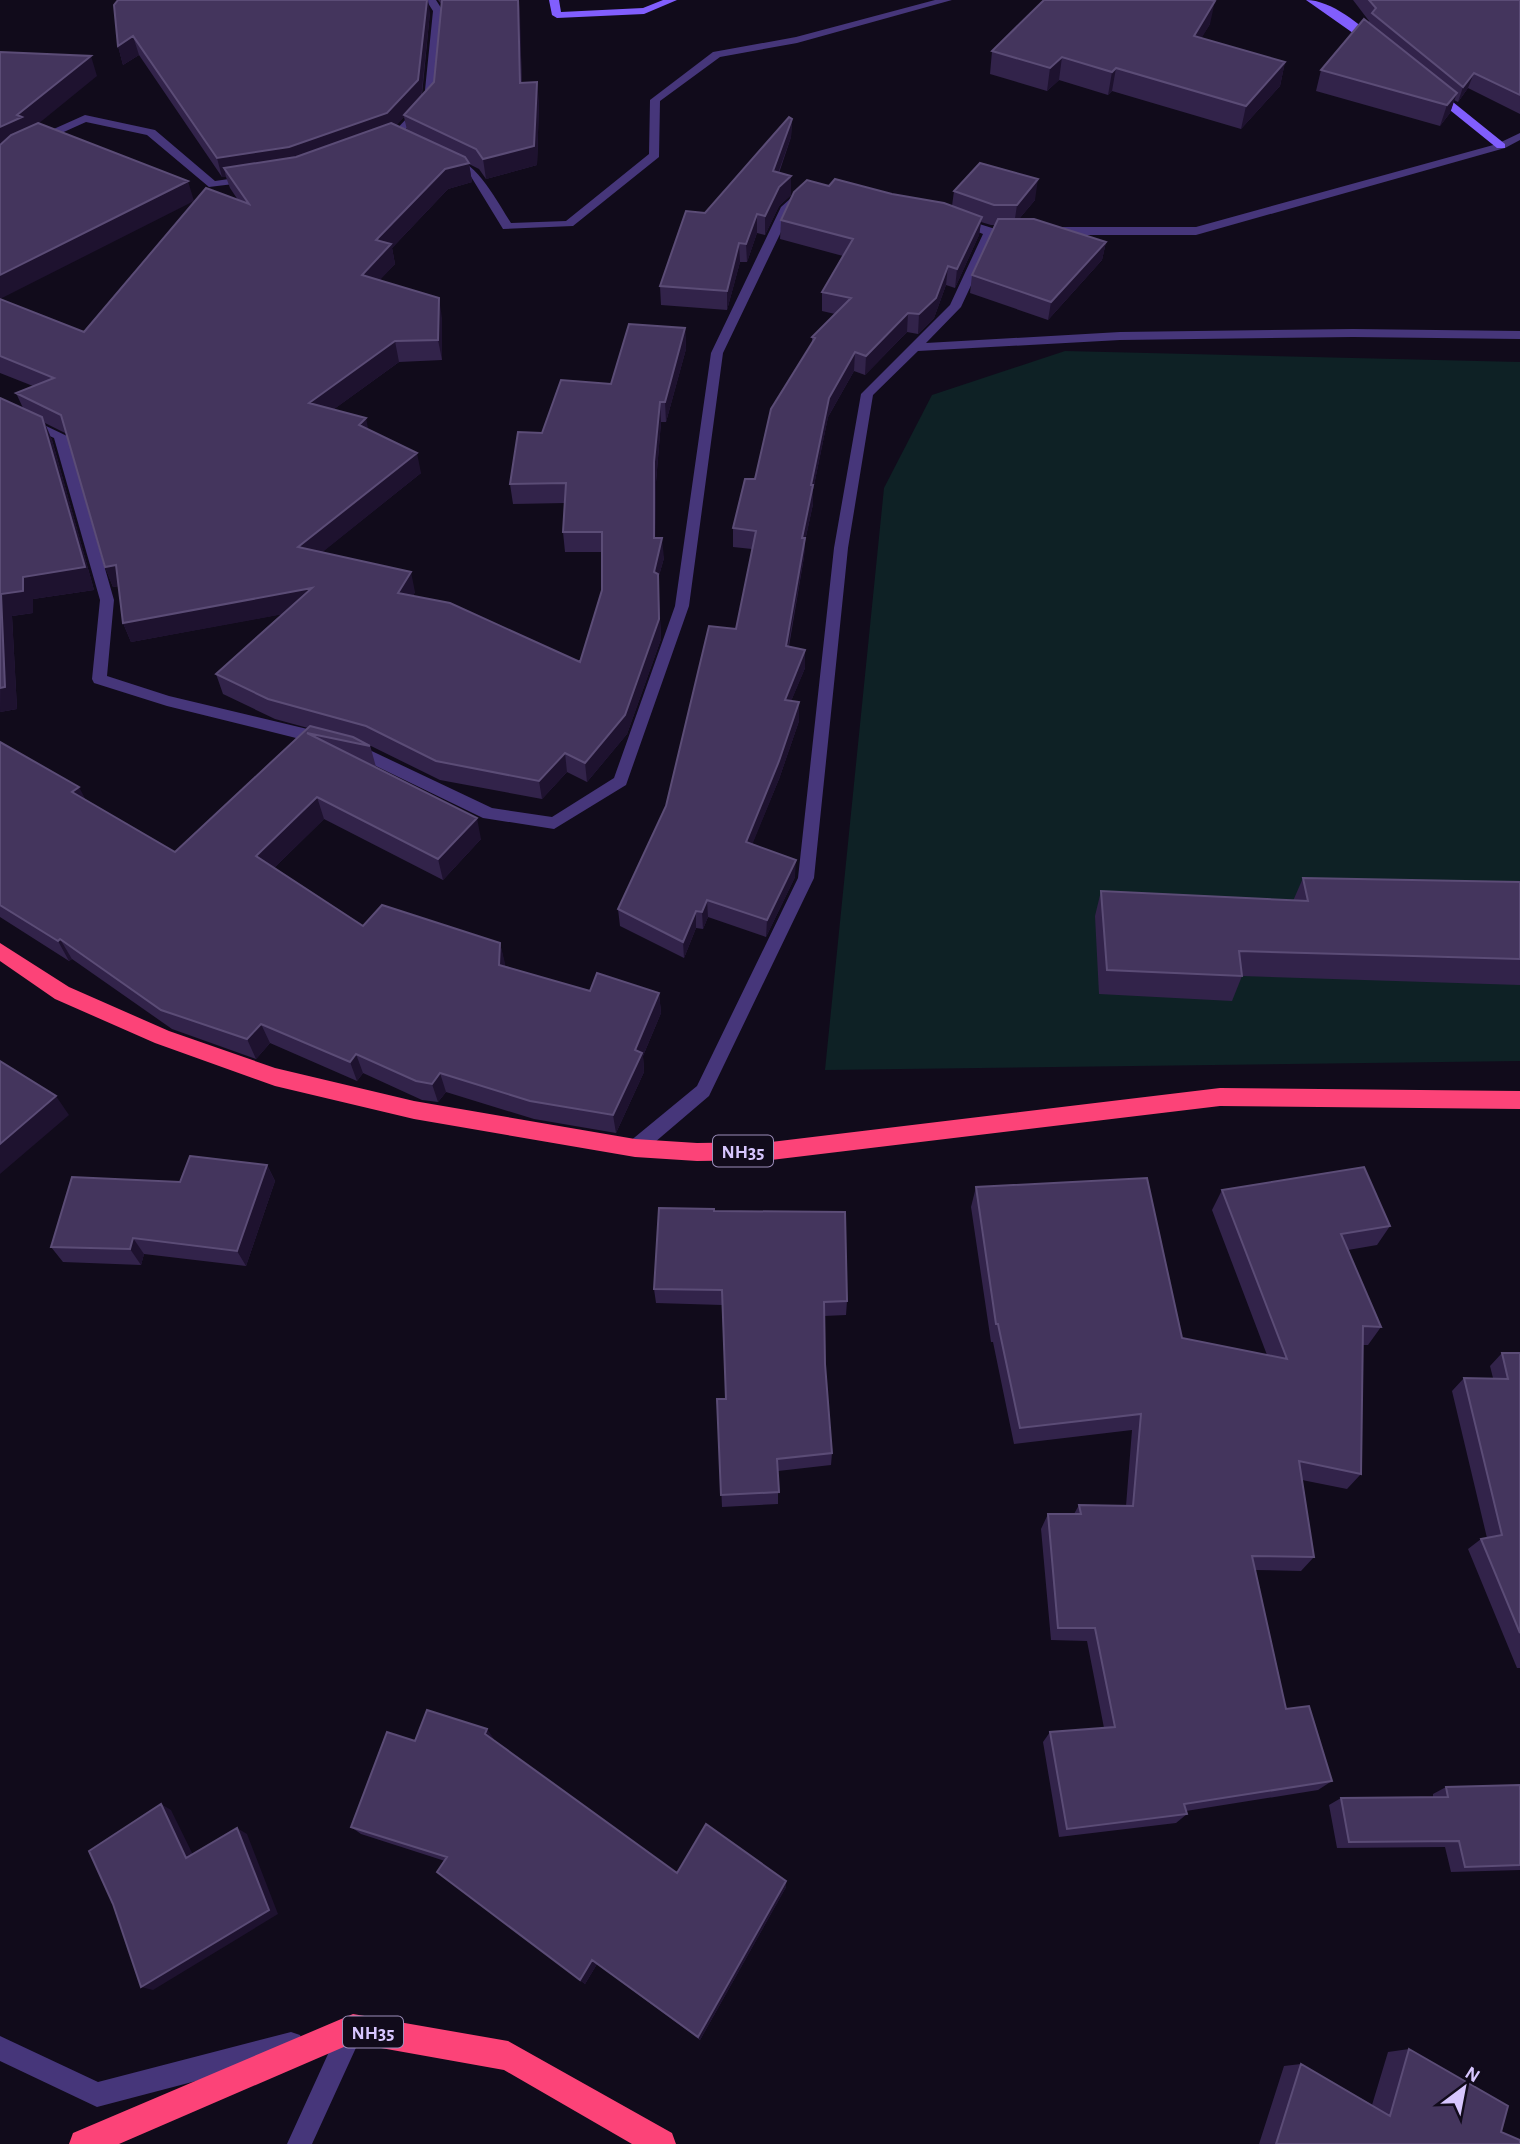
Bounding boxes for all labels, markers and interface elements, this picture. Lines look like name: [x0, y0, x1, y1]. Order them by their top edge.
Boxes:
road number: NH35: [713, 1135, 773, 1166]
road number: NH35: [343, 2016, 403, 2048]
north arrow: [1429, 2053, 1499, 2123]
text: N: [1462, 2063, 1483, 2086]

